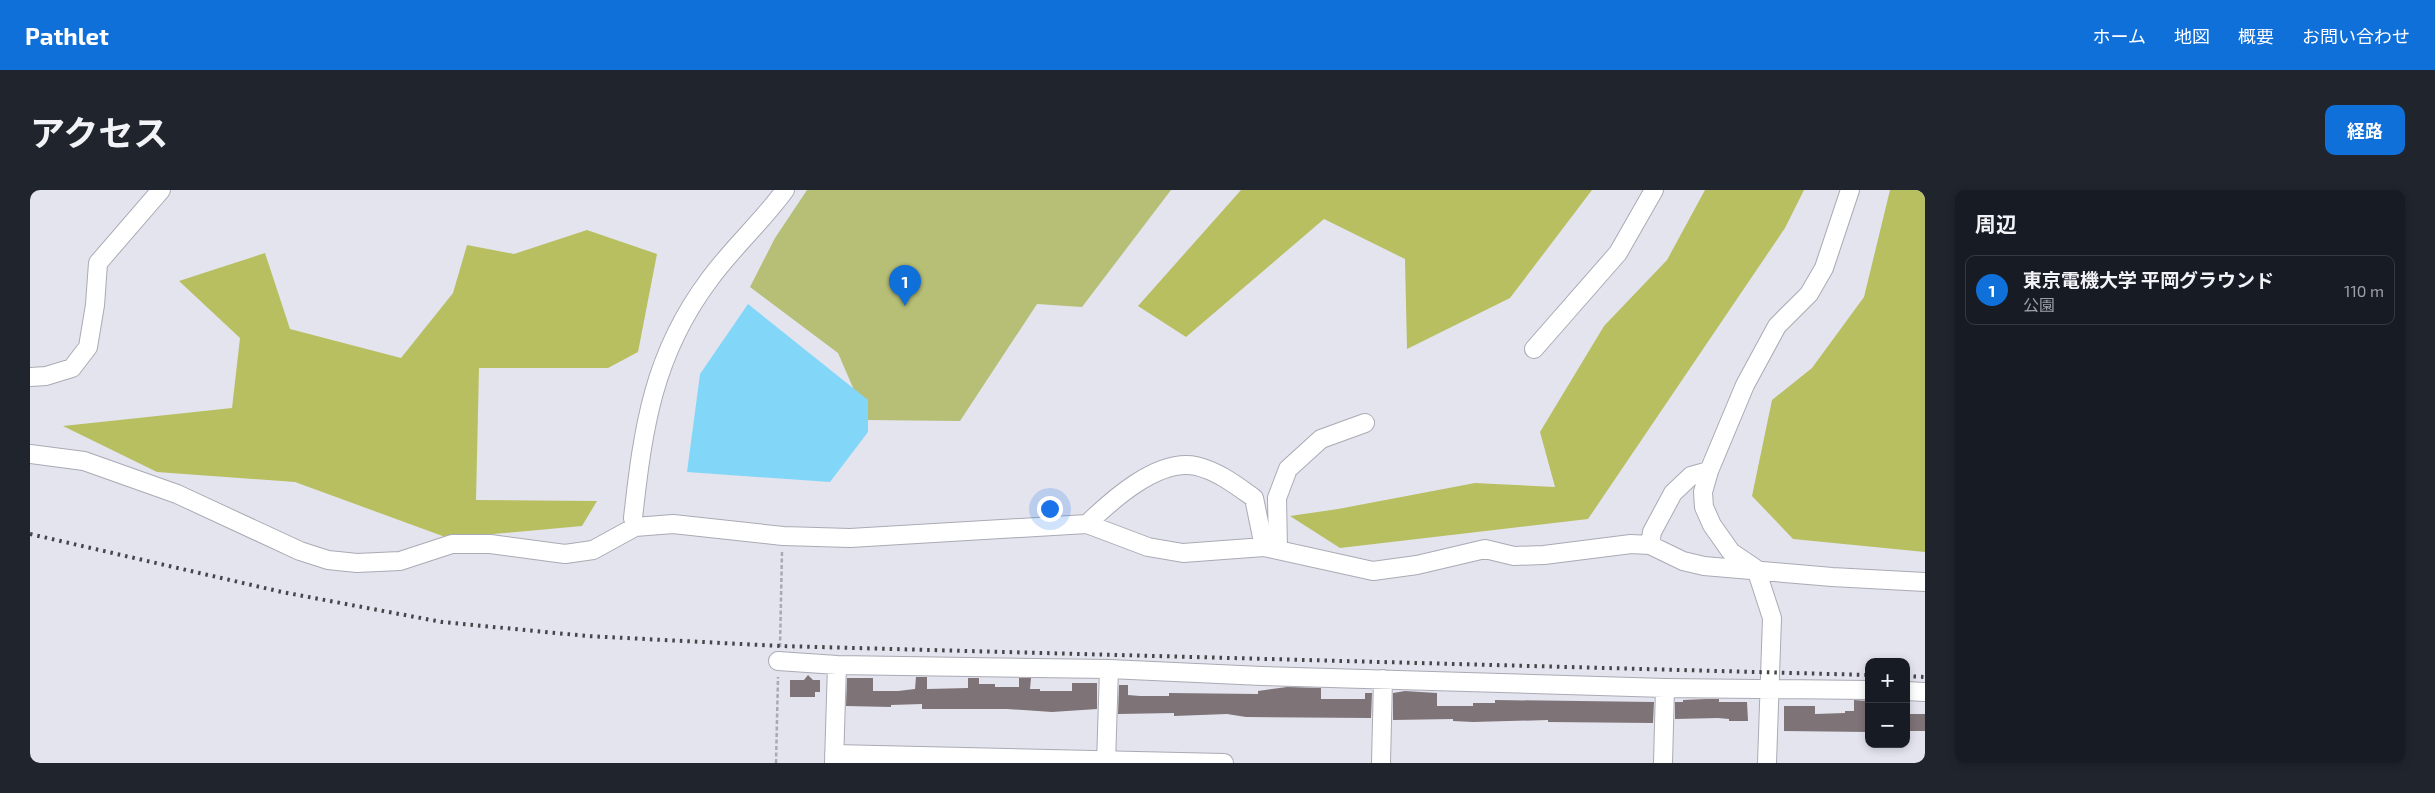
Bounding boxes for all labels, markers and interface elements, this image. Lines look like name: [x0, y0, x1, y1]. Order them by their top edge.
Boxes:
text: Pathlet: [25, 21, 109, 50]
text: ホーム: [2093, 25, 2146, 47]
text: 地図: [2174, 25, 2210, 47]
text: 概要: [2238, 25, 2274, 47]
text: お問い合わせ: [2302, 25, 2410, 47]
button: 経路: [2325, 105, 2405, 155]
text: アクセス: [30, 111, 168, 153]
text: 周辺: [1975, 211, 2017, 236]
pin: 1: [889, 265, 921, 306]
text: 東京電機大学 平岡グラウンド: [2023, 268, 2274, 291]
text: 1: [1989, 281, 1995, 300]
text: 110 m: [2344, 281, 2384, 300]
text: 公園: [2023, 295, 2055, 314]
your location: [1037, 496, 1063, 522]
map controls: [1865, 658, 1910, 748]
button: +: [1865, 658, 1910, 703]
button: −: [1865, 703, 1910, 748]

